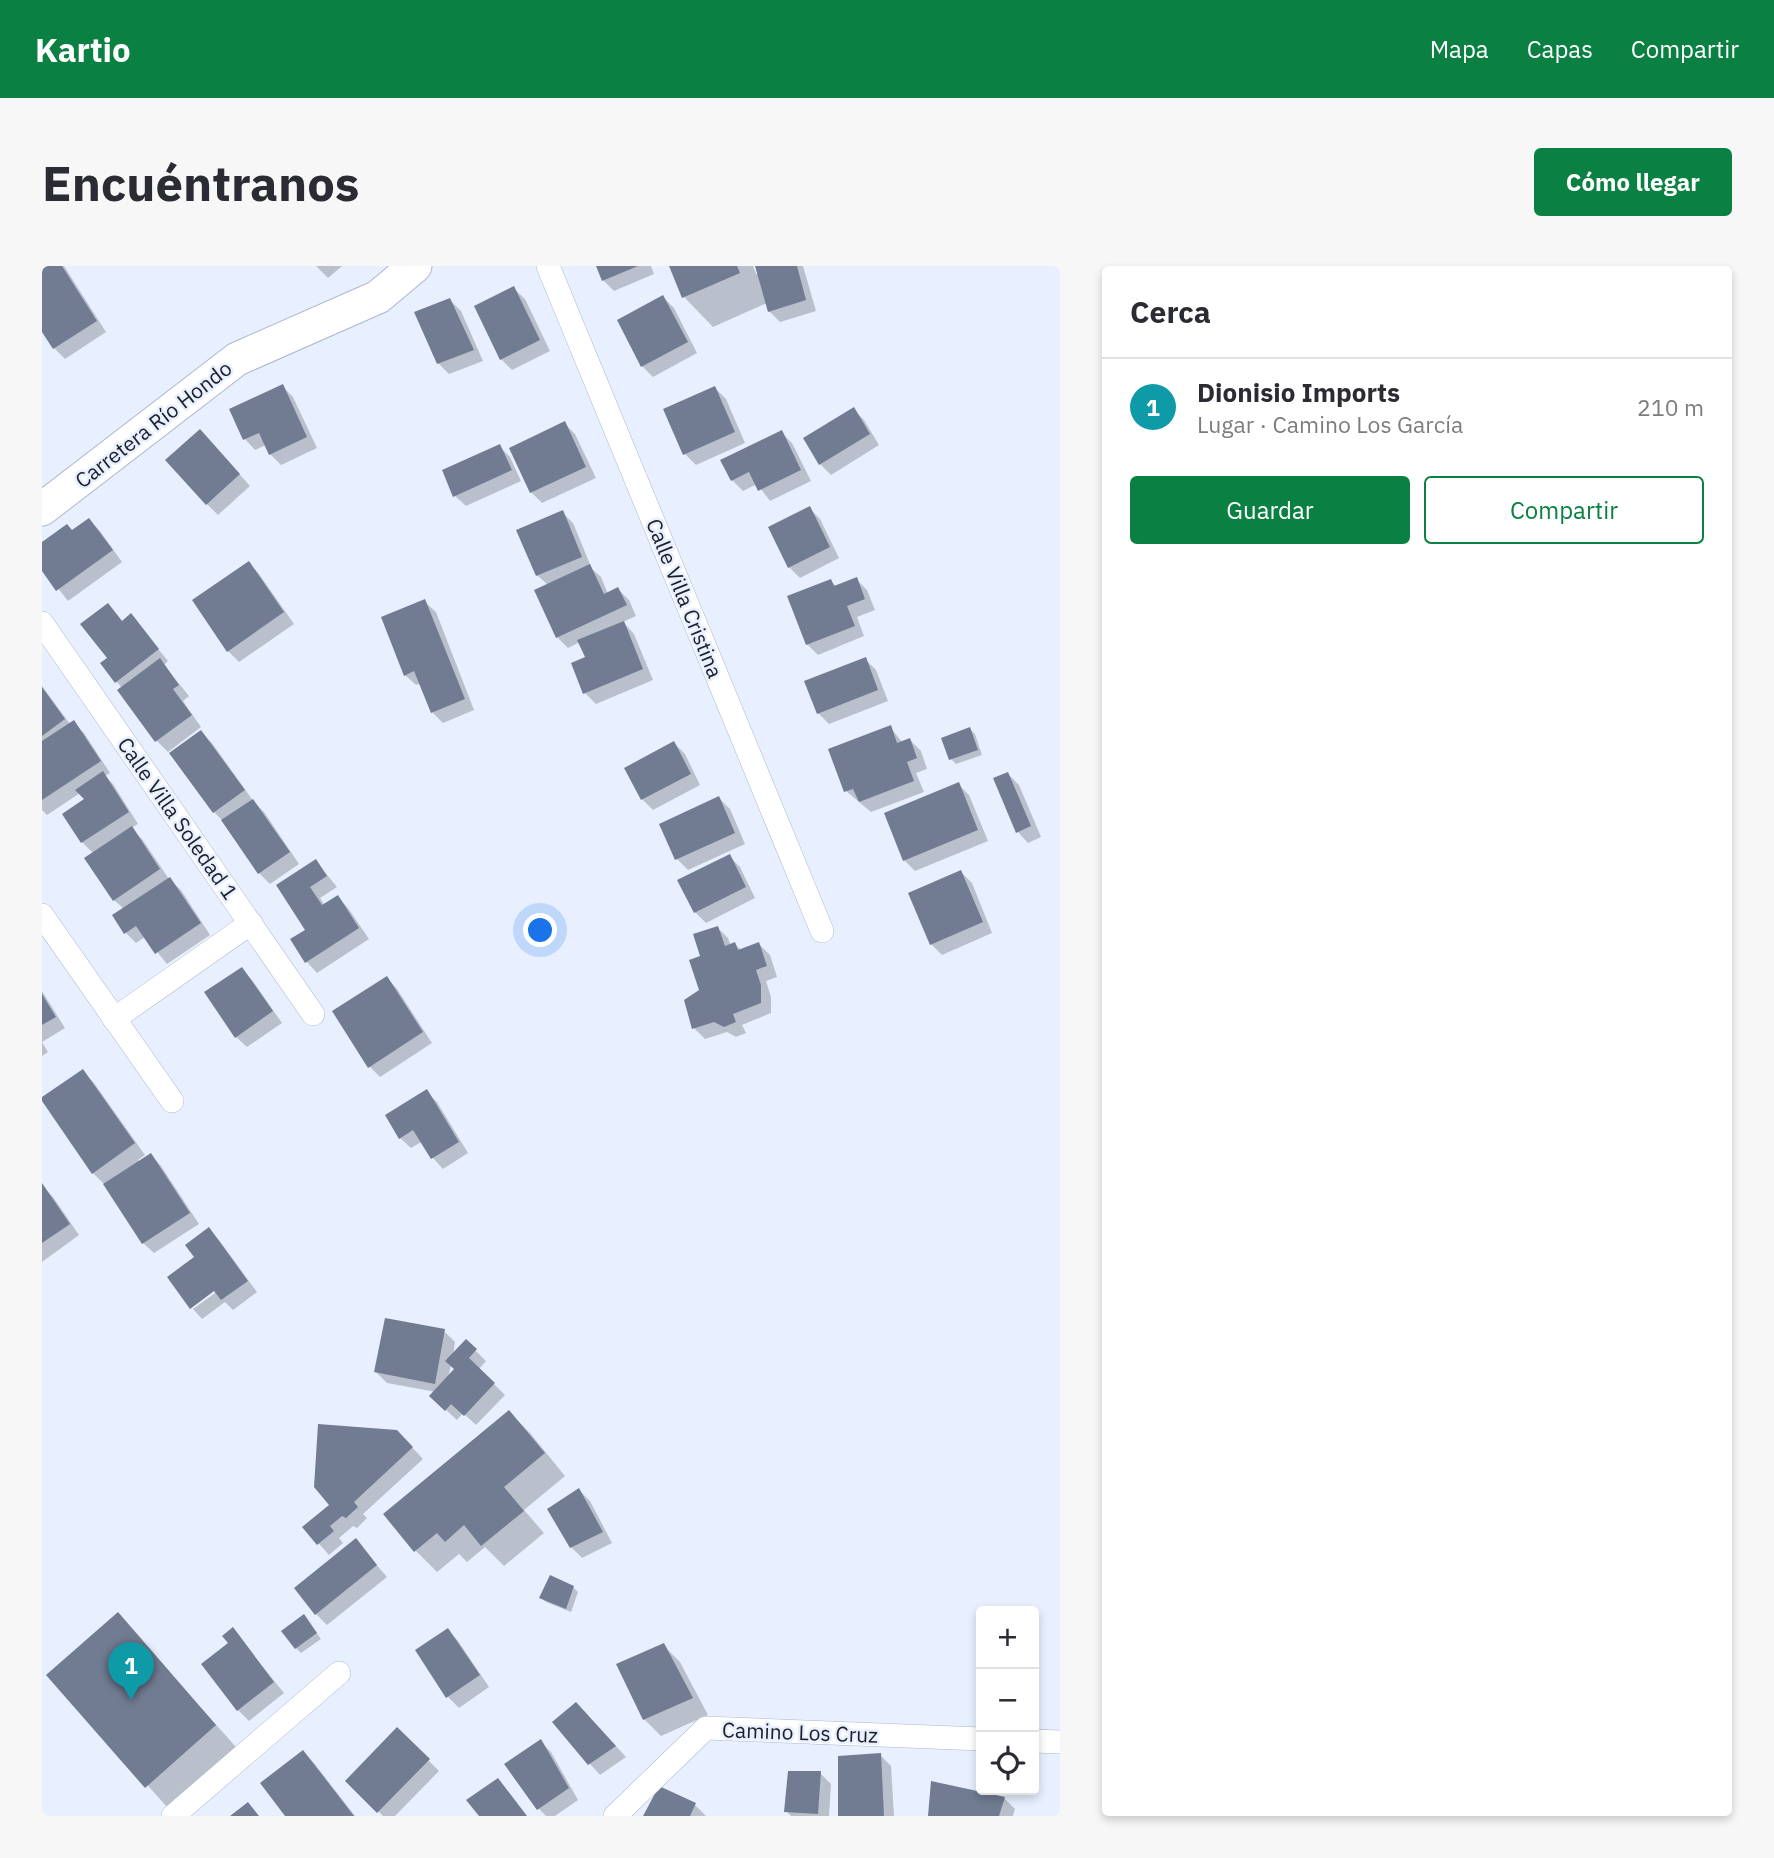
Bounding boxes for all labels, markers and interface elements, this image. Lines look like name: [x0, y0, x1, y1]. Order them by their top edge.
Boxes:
text: Kartio: [35, 28, 131, 71]
text: Mapa: [1430, 33, 1489, 65]
text: Capas: [1527, 33, 1593, 65]
text: Compartir: [1631, 33, 1739, 65]
button: Cómo llegar: [1534, 148, 1732, 216]
text: Encuéntranos: [42, 151, 360, 214]
text: Cerca: [1130, 292, 1211, 331]
street label: Carretera Río Hondo: [69, 354, 237, 494]
text: Dionisio Imports: [1197, 375, 1400, 409]
text: 1: [1146, 392, 1160, 422]
text: 210 m: [1637, 392, 1704, 422]
text: Lugar · Camino Los García: [1197, 409, 1463, 439]
button: Guardar: [1130, 476, 1410, 544]
button: Compartir: [1424, 476, 1704, 544]
street label: Calle Villa Cristina: [640, 514, 730, 682]
street label: Calle Villa Soledad 1: [111, 731, 245, 905]
your location: [523, 913, 557, 947]
map controls: [976, 1606, 1039, 1795]
button: +: [976, 1606, 1039, 1669]
pin: 1: [108, 1642, 154, 1700]
button: −: [976, 1669, 1039, 1732]
street label: Camino Los Cruz: [721, 1715, 879, 1749]
button: locate: [976, 1732, 1039, 1795]

